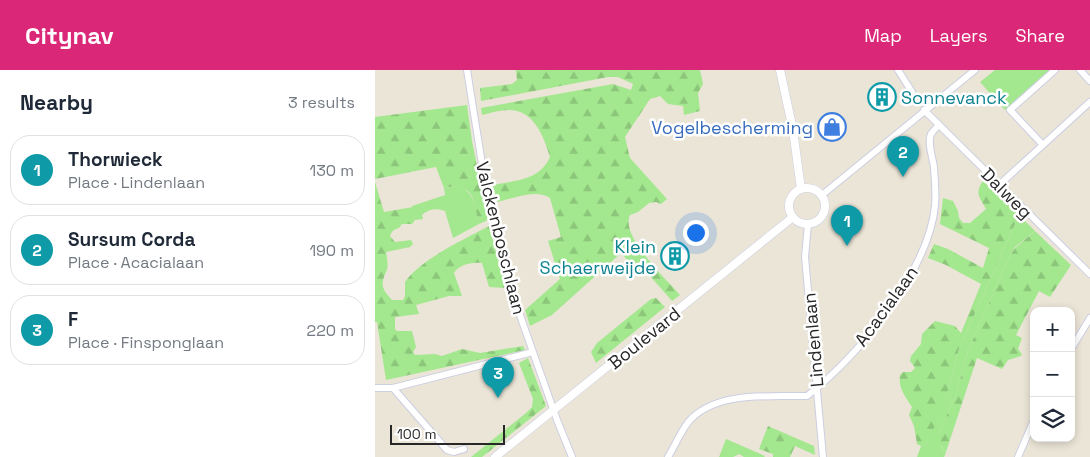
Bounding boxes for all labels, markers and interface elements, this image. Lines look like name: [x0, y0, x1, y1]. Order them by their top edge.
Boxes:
text: Citynav: [25, 20, 114, 51]
text: Map: [864, 24, 902, 47]
text: Layers: [930, 24, 987, 47]
text: Share: [1015, 24, 1065, 47]
building icon: Sonnevanck: [867, 82, 897, 112]
place label: Sonnevanck: [901, 86, 1007, 109]
text: Nearby: [20, 89, 93, 116]
text: 3 results: [288, 92, 355, 113]
shop icon: Vogelbescherming: [817, 112, 847, 142]
place label: Vogelbescherming: [651, 116, 813, 139]
pin: 2: [887, 136, 919, 177]
text: Thorwieck: [68, 147, 163, 172]
street label: Valckenboschlaan: [471, 159, 531, 317]
text: 1: [33, 160, 41, 181]
text: 130 m: [310, 160, 354, 181]
street label: Dalweg: [977, 163, 1037, 223]
text: Place · Lindenlaan: [68, 172, 205, 193]
pin: 1: [831, 205, 863, 246]
your location: [683, 220, 709, 246]
text: Sursum Corda: [68, 227, 195, 252]
place label: Klein Schaerweijde: [540, 235, 656, 279]
text: 2: [32, 240, 42, 261]
text: 190 m: [309, 240, 354, 261]
building icon: Klein Schaerweijde: [660, 241, 690, 271]
text: Place · Acacialaan: [68, 252, 204, 273]
street label: Acacialaan: [849, 261, 923, 351]
street label: Lindenlaan: [797, 292, 829, 388]
street label: Boulevard: [603, 302, 685, 374]
text: F: [68, 307, 78, 332]
map controls: [1030, 307, 1075, 442]
button: +: [1030, 307, 1075, 352]
text: 3: [32, 320, 42, 341]
text: 220 m: [307, 320, 354, 341]
text: Place · Finsponglaan: [68, 332, 224, 353]
button: −: [1030, 352, 1075, 397]
pin: 3: [482, 357, 514, 398]
button: layers: [1030, 397, 1075, 442]
scale bar: [390, 422, 505, 445]
text: 100 m: [397, 425, 436, 443]

